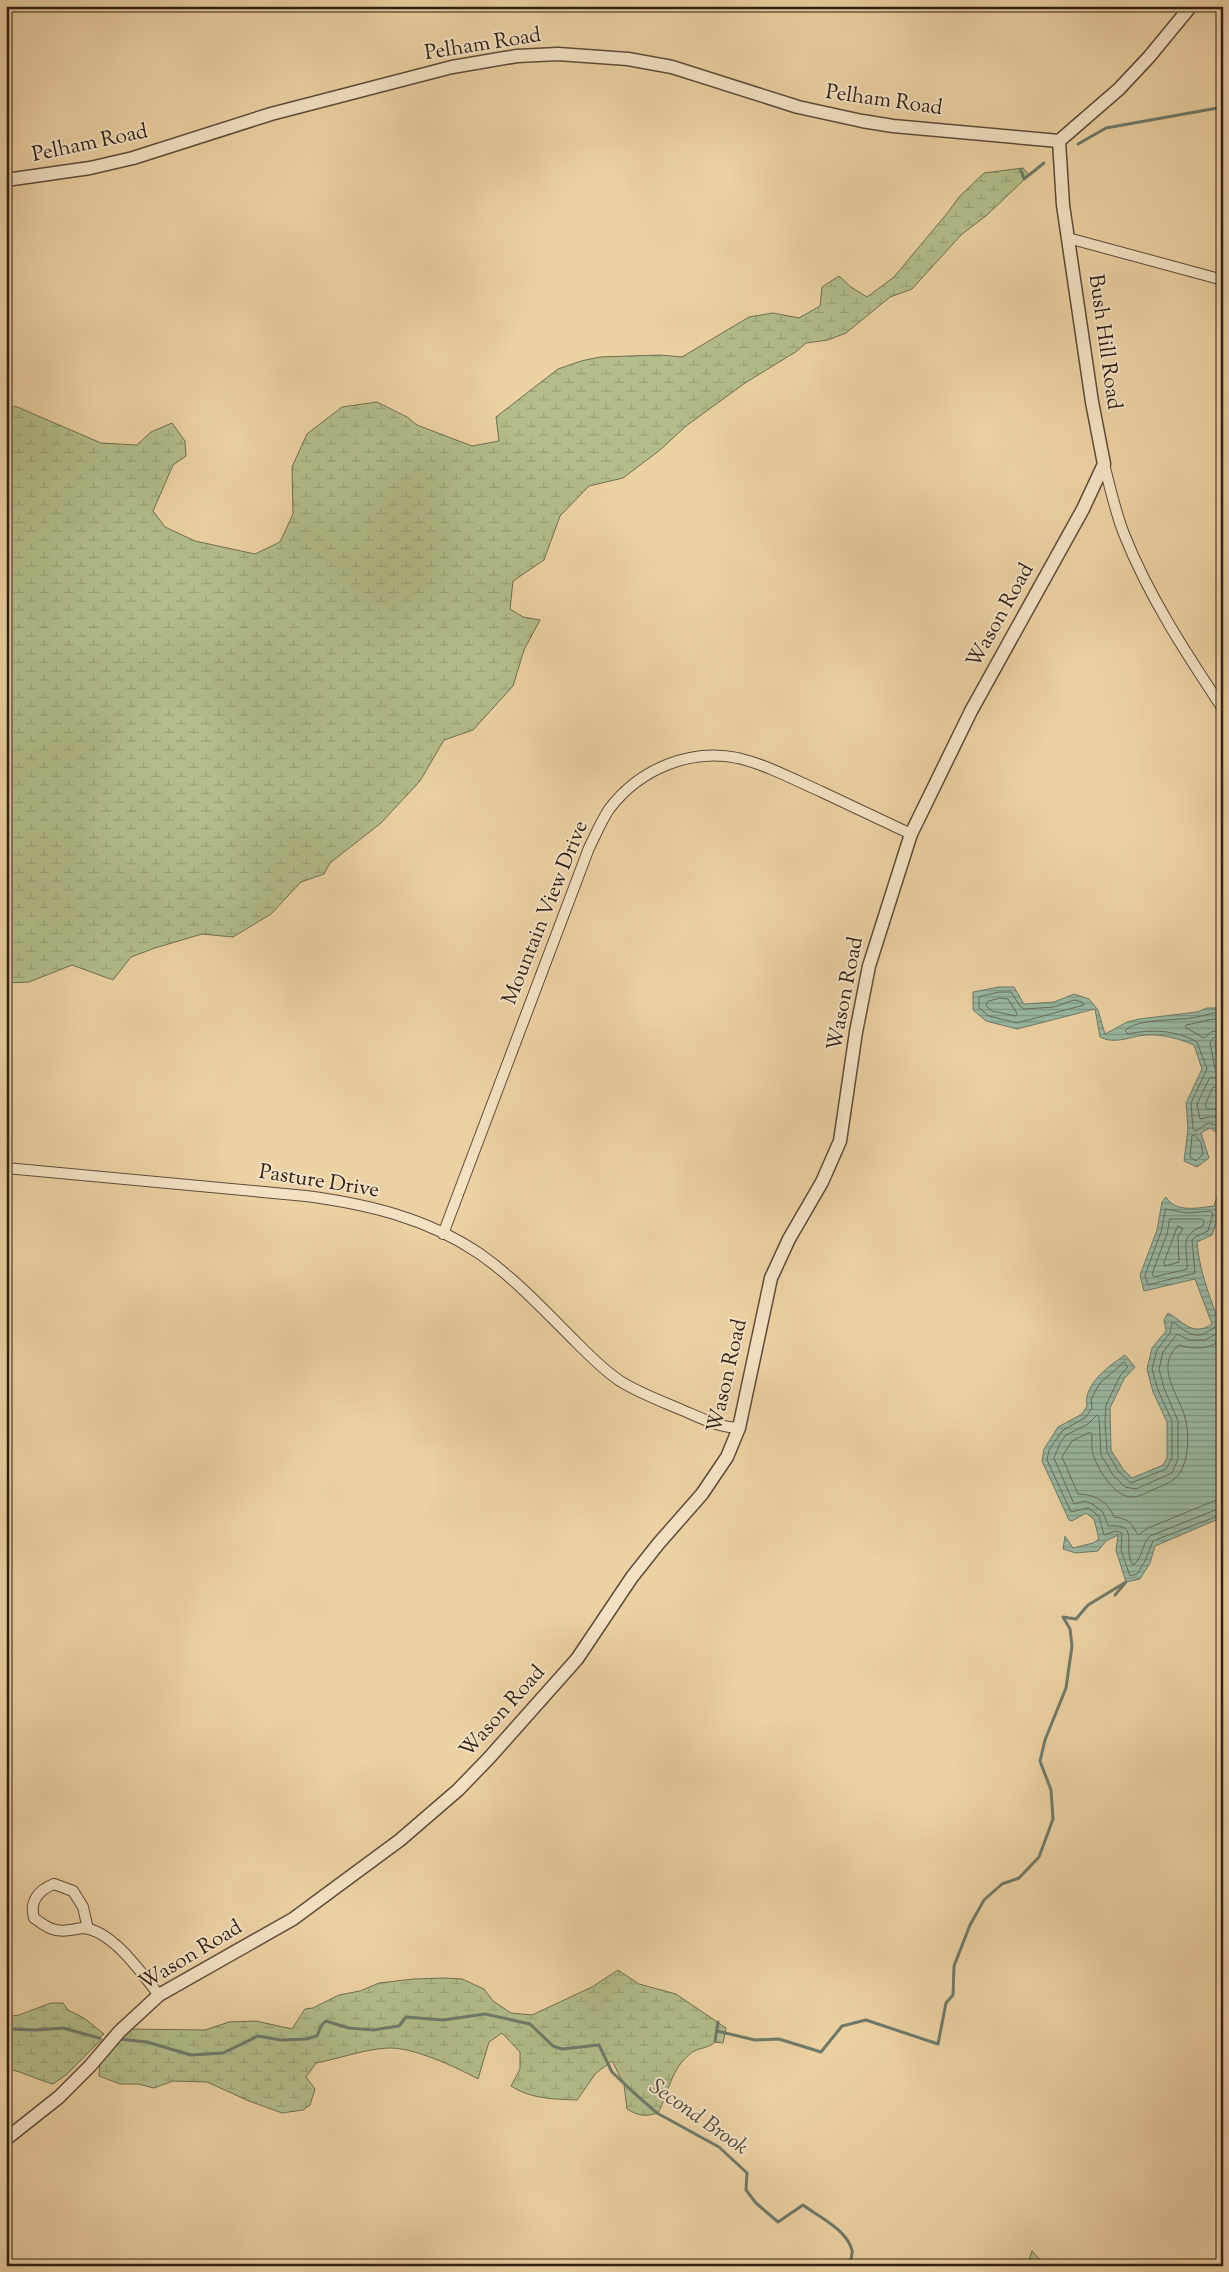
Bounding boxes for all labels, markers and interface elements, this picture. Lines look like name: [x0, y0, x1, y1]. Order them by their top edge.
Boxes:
street label: Pelham Road: [423, 21, 544, 69]
street label: Pelham Road: [824, 78, 944, 124]
street label: Pelham Road: [29, 117, 151, 171]
street label: Bush Hill Road: [1080, 272, 1128, 412]
street label: Wason Road: [960, 558, 1042, 674]
street label: Mountain View Drive: [495, 816, 597, 1010]
street label: Wason Road: [820, 934, 872, 1054]
street label: Pasture Drive: [257, 1158, 381, 1206]
street label: Wason Road: [700, 1316, 756, 1436]
street label: Wason Road: [453, 1659, 553, 1765]
street label: Wason Road: [134, 1913, 248, 1999]
water label: Second Brook: [642, 2072, 754, 2164]

